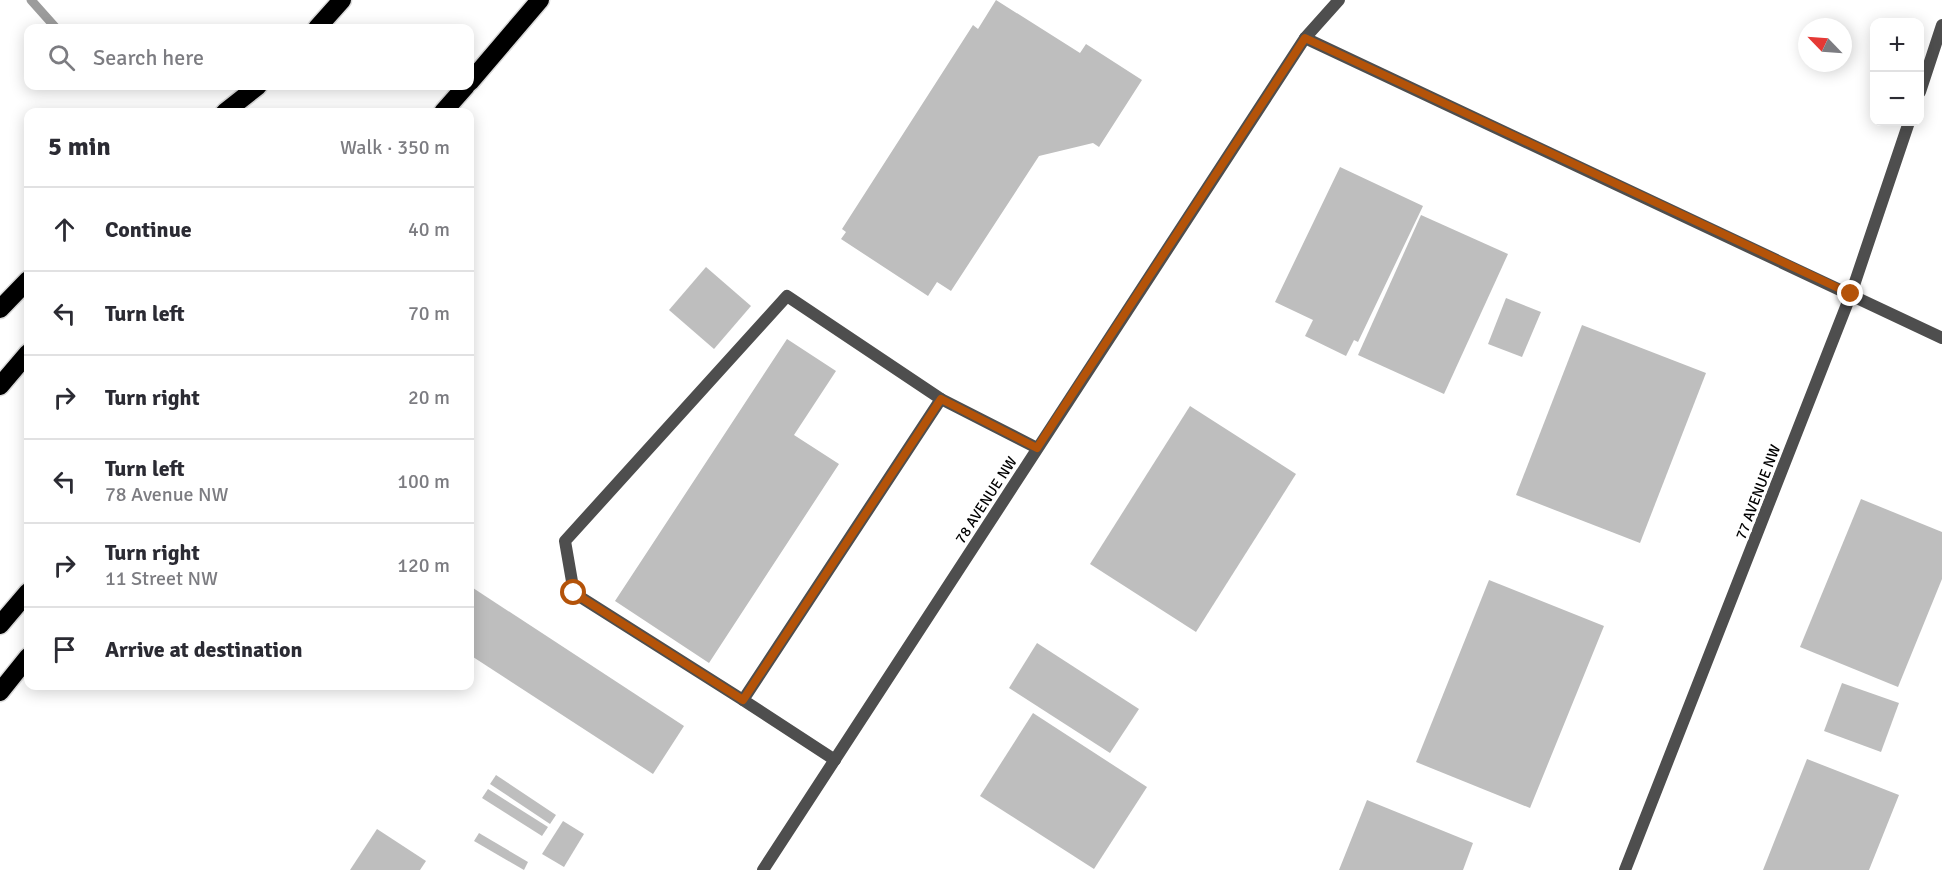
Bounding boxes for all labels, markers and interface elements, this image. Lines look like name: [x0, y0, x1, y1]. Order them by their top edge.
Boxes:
north arrow: [1798, 18, 1852, 72]
map controls: [1870, 18, 1924, 126]
button: +: [1870, 18, 1924, 72]
search box: [24, 24, 474, 90]
icon: search: [45, 41, 78, 74]
text: Search here: [93, 44, 204, 71]
button: −: [1870, 72, 1924, 126]
text: 5 min: [48, 131, 111, 163]
text: Walk · 350 m: [340, 135, 450, 160]
icon: ahead: [48, 213, 81, 246]
text: Continue: [105, 216, 192, 243]
text: 40 m: [408, 217, 450, 242]
route end: [1837, 280, 1863, 306]
icon: left: [48, 297, 81, 330]
text: Turn left: [105, 300, 185, 327]
text: 70 m: [408, 301, 450, 326]
icon: right: [48, 381, 81, 414]
text: Turn right: [105, 384, 200, 411]
text: 20 m: [408, 385, 450, 410]
street label: 77 AVENUE NW: [1732, 442, 1784, 542]
street label: 78 AVENUE NW: [951, 453, 1021, 547]
text: Turn left: [105, 455, 185, 482]
icon: left: [48, 465, 81, 498]
text: 100 m: [397, 469, 450, 494]
text: 78 Avenue NW: [105, 482, 229, 507]
text: Turn right: [105, 539, 200, 566]
icon: right: [48, 549, 81, 582]
text: 120 m: [397, 553, 450, 578]
text: 11 Street NW: [105, 566, 218, 591]
route start: [560, 579, 586, 605]
icon: arrive: [48, 633, 81, 666]
text: Arrive at destination: [105, 636, 302, 663]

